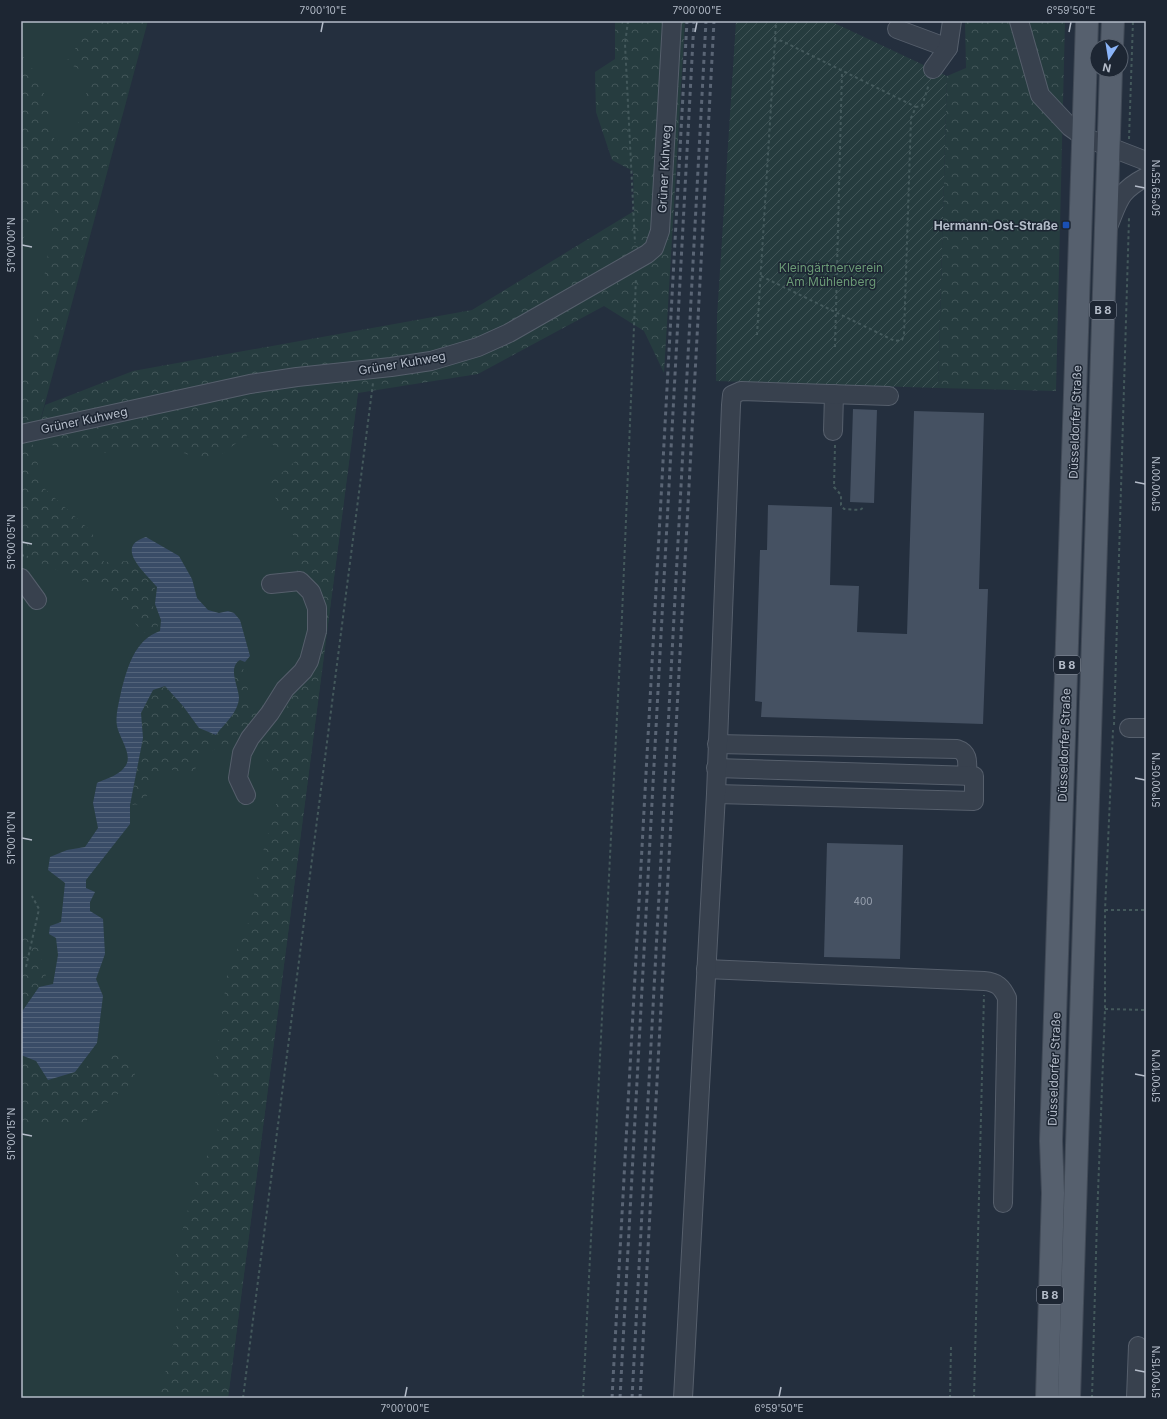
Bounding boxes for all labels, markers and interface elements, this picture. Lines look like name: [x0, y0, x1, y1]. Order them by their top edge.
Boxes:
text: 7°00'10"E: [300, 4, 346, 16]
text: 7°00'00"E: [672, 4, 722, 16]
text: 6°59'50"E: [1046, 4, 1096, 16]
north arrow: [1089, 38, 1129, 78]
text: N: [1101, 60, 1112, 76]
street label: Grüner Kuhweg: [654, 124, 674, 214]
text: 50°59'55"N: [1150, 160, 1162, 216]
text: 51°00'00"N: [5, 217, 17, 273]
place label: Hermann-Ost-Straße: [934, 218, 1058, 233]
marker: Hermann-Ost-Straße: [1061, 220, 1071, 230]
park label: Kleingärtnerverein Am Mühlenberg: [779, 260, 883, 289]
road number: B 8: [1090, 301, 1116, 319]
street label: Grüner Kuhweg: [357, 348, 447, 378]
street label: Düsseldorfer Straße: [1066, 365, 1084, 479]
street label: Grüner Kuhweg: [39, 403, 129, 437]
text: 51°00'00"N: [1150, 456, 1162, 512]
text: 51°00'05"N: [5, 515, 17, 569]
road number: B 8: [1054, 656, 1080, 674]
street label: Düsseldorfer Straße: [1055, 688, 1073, 802]
text: 51°00'05"N: [1150, 753, 1162, 807]
text: 51°00'10"N: [5, 812, 17, 864]
house number: 400: [853, 895, 873, 907]
street label: Düsseldorfer Straße: [1045, 1012, 1063, 1126]
text: 51°00'10"N: [1150, 1050, 1162, 1102]
text: 51°00'15"N: [5, 1108, 17, 1160]
road number: B 8: [1037, 1286, 1063, 1304]
text: 51°00'15"N: [1150, 1346, 1162, 1398]
text: 7°00'00"E: [380, 1402, 430, 1414]
text: 6°59'50"E: [754, 1402, 804, 1414]

